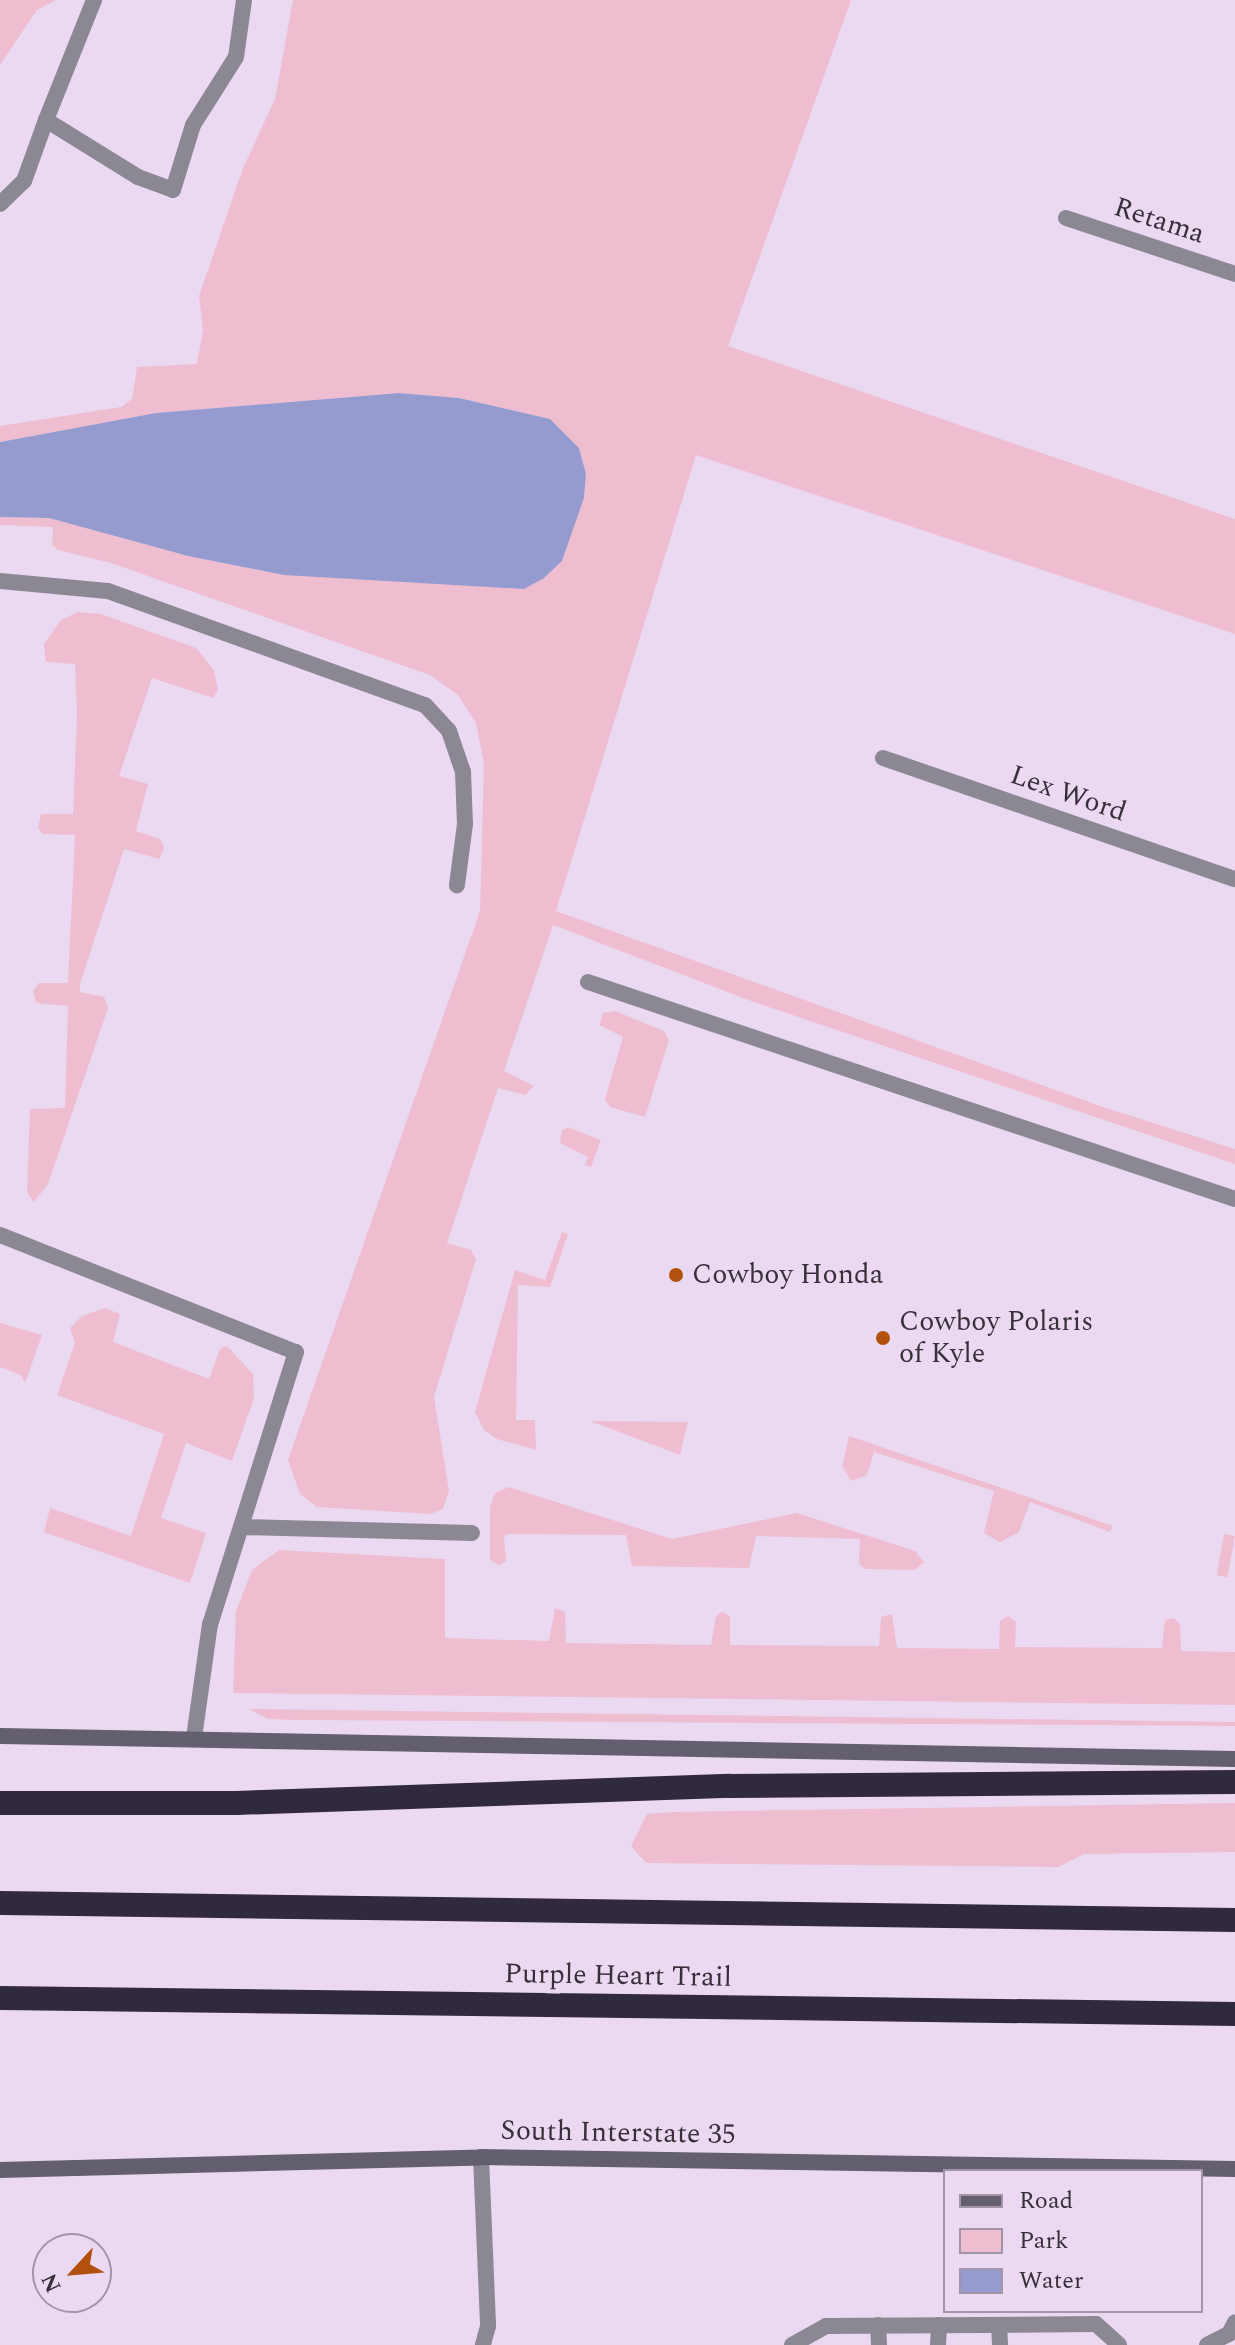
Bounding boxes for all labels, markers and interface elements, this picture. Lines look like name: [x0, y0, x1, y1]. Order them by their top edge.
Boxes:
street label: Retama: [1109, 191, 1209, 251]
street label: Lex Word: [1005, 758, 1131, 830]
place label: Cowboy Honda: [692, 1258, 883, 1292]
marker: Cowboy Honda: [667, 1266, 685, 1284]
place label: Cowboy Polaris of Kyle: [899, 1305, 1093, 1371]
marker: Cowboy Polaris of Kyle: [874, 1329, 892, 1347]
street label: Purple Heart Trail: [504, 1957, 732, 1995]
street label: South Interstate 35: [500, 2114, 736, 2152]
legend: [943, 2169, 1203, 2313]
text: Road: [1019, 2183, 1073, 2219]
text: Park: [1019, 2223, 1069, 2259]
north arrow: [32, 2233, 112, 2313]
text: Water: [1019, 2263, 1083, 2299]
text: N: [33, 2268, 71, 2298]

